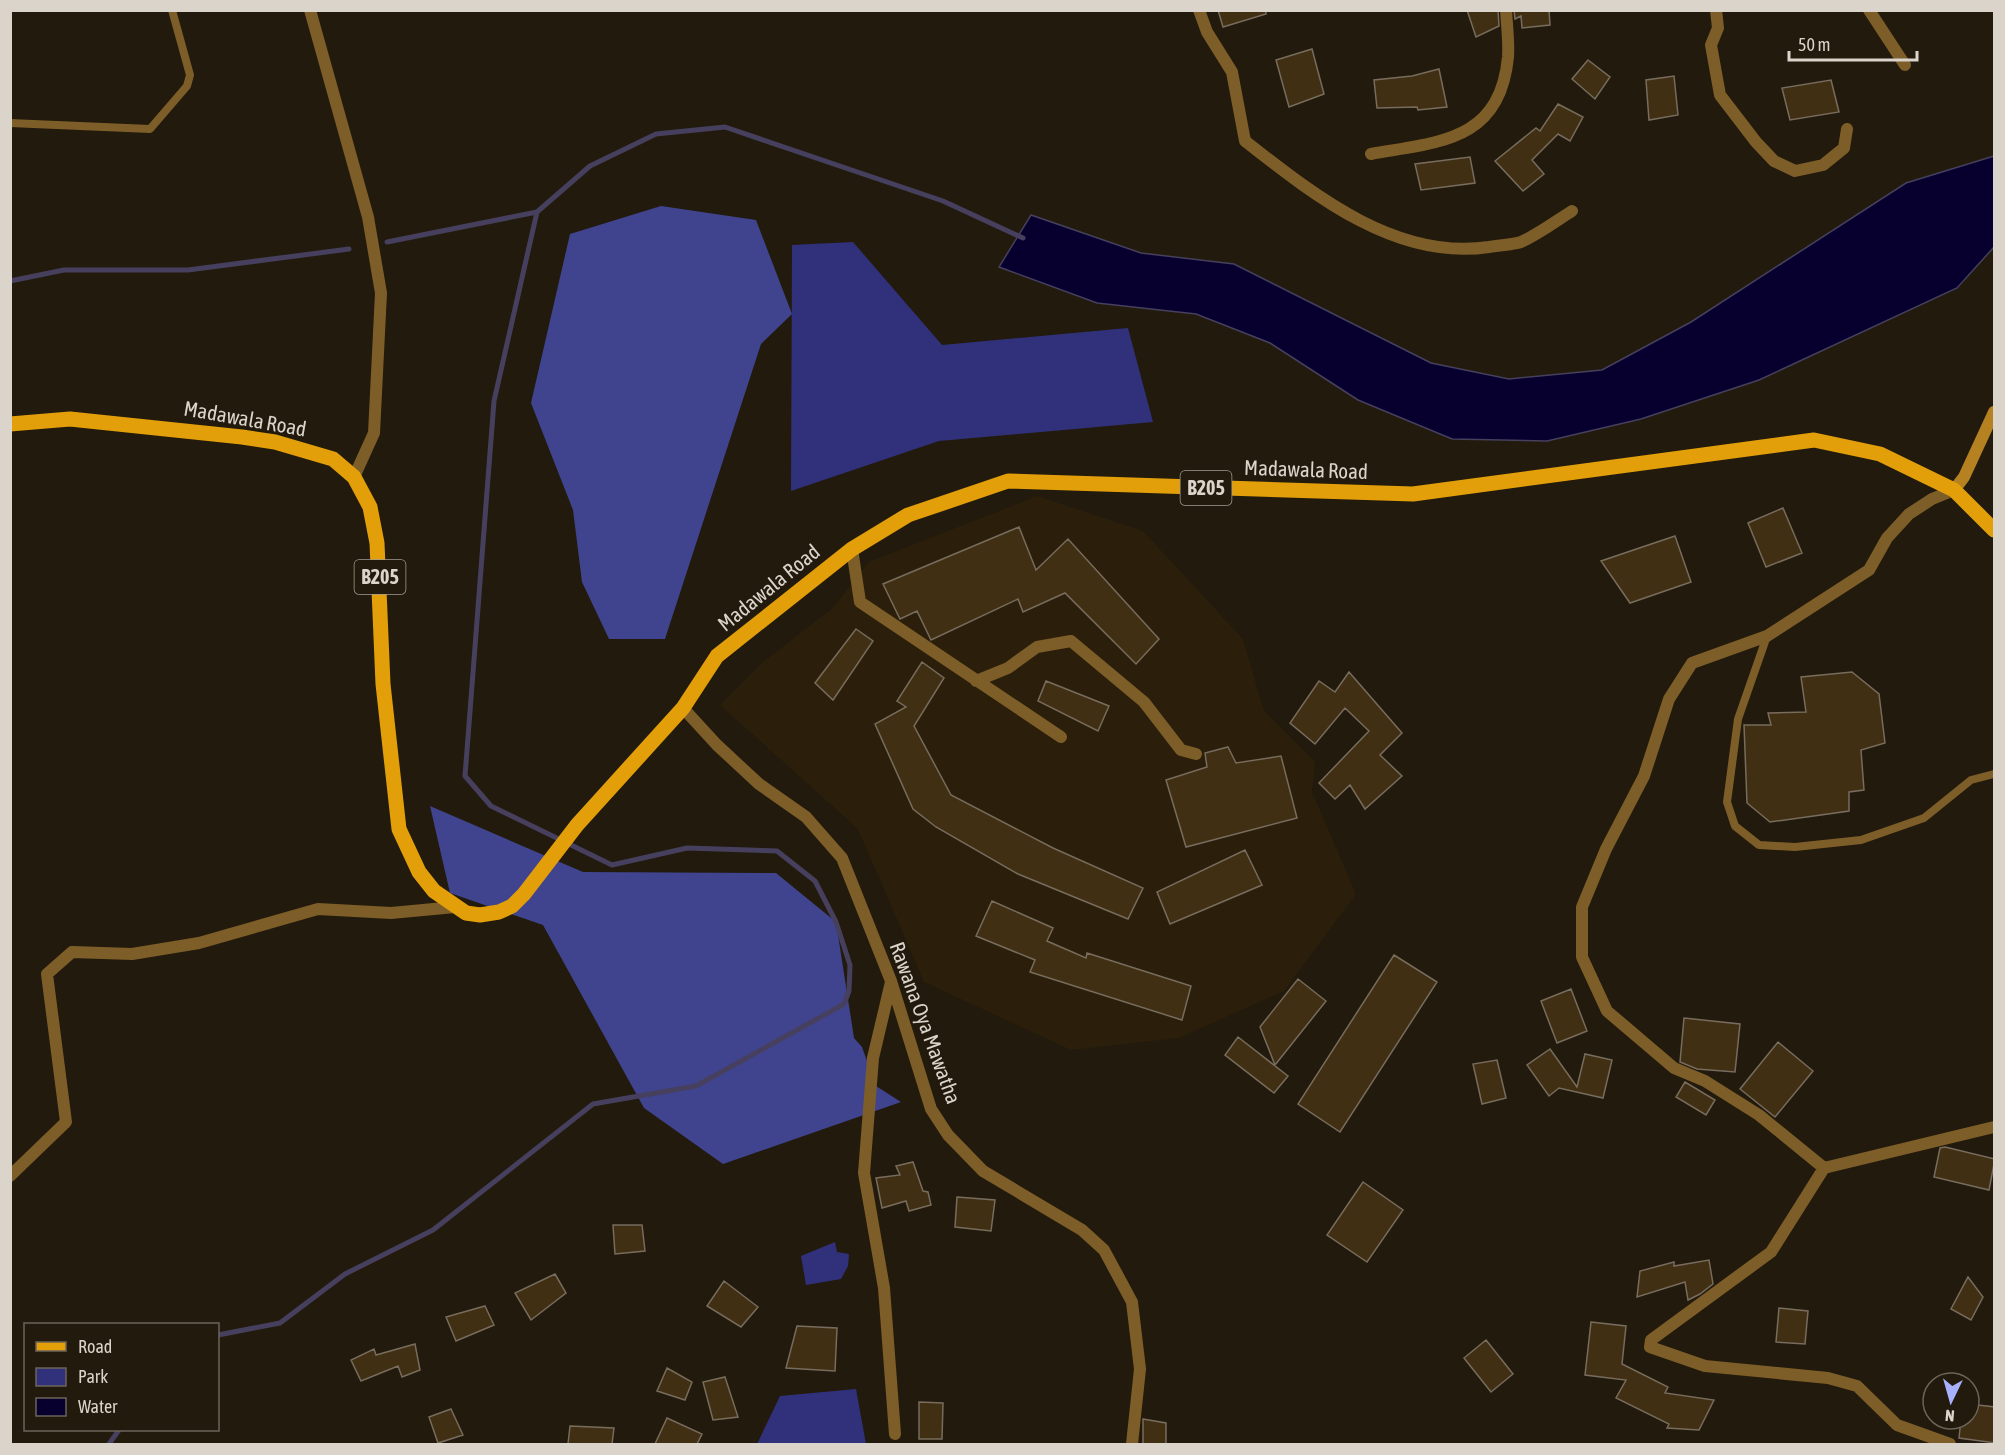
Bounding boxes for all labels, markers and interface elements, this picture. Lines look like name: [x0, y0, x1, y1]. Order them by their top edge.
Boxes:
scale bar: [1789, 24, 1916, 62]
text: 50 m: [1798, 34, 1830, 55]
street label: Madawala Road: [182, 395, 308, 441]
street label: Madawala Road: [1244, 455, 1368, 483]
road number: B205: [1180, 471, 1232, 505]
street label: Madawala Road: [713, 539, 824, 636]
road number: B205: [354, 560, 406, 594]
street label: Rawana Oya Mawatha: [886, 938, 966, 1107]
legend: [24, 1323, 219, 1431]
text: Road: [78, 1336, 112, 1357]
text: Park: [78, 1366, 108, 1387]
north arrow: [1921, 1371, 1981, 1431]
text: Water: [78, 1396, 118, 1417]
text: N: [1944, 1407, 1955, 1425]

